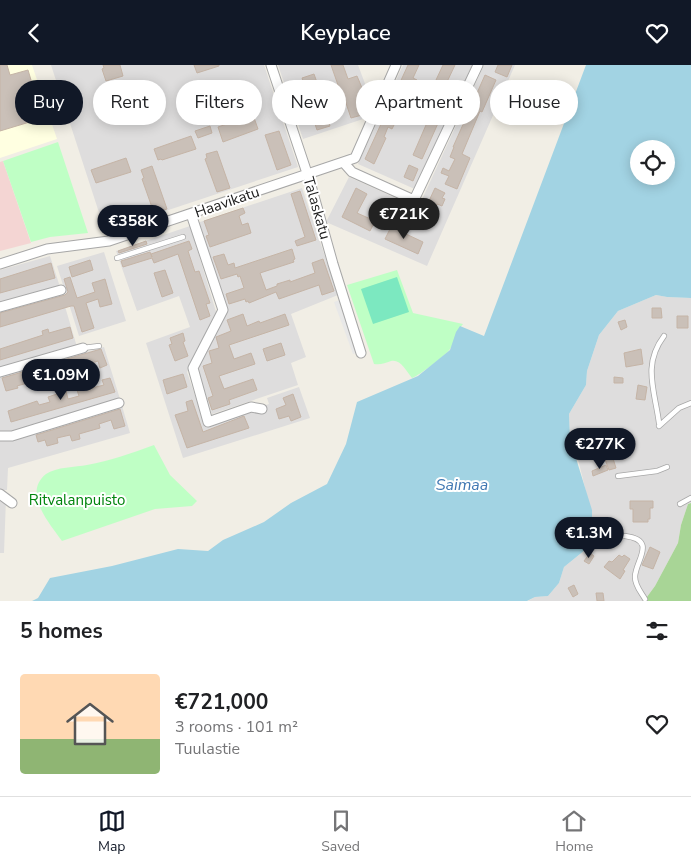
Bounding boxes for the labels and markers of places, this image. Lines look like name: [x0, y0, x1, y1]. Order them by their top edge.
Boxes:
pin: €721K: [369, 197, 439, 240]
pin: €358K: [98, 205, 168, 247]
pin: €1.09M: [20, 359, 102, 401]
pin: €277K: [565, 427, 635, 470]
pin: €1.3M: [554, 517, 624, 559]

